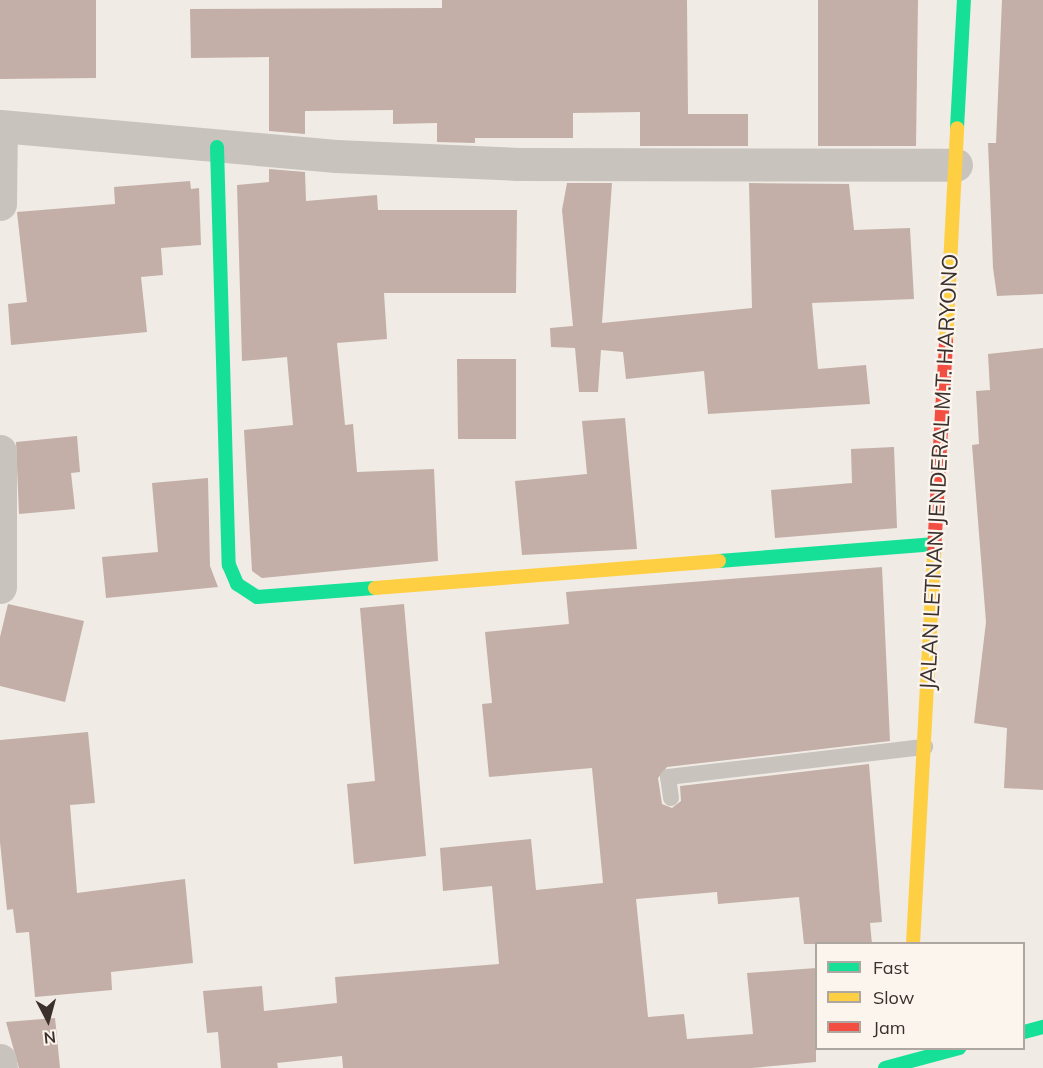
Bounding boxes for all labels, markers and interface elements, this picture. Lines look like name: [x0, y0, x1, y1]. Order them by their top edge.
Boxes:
street label: JALAN LETNAN JENDERAL M.T. HARYONO: [914, 253, 964, 691]
legend: [815, 942, 1025, 1050]
text: Fast: [873, 956, 909, 979]
text: Slow: [873, 986, 914, 1009]
north arrow: [18, 990, 78, 1050]
text: Jam: [873, 1016, 906, 1039]
text: N: [43, 1027, 57, 1048]

